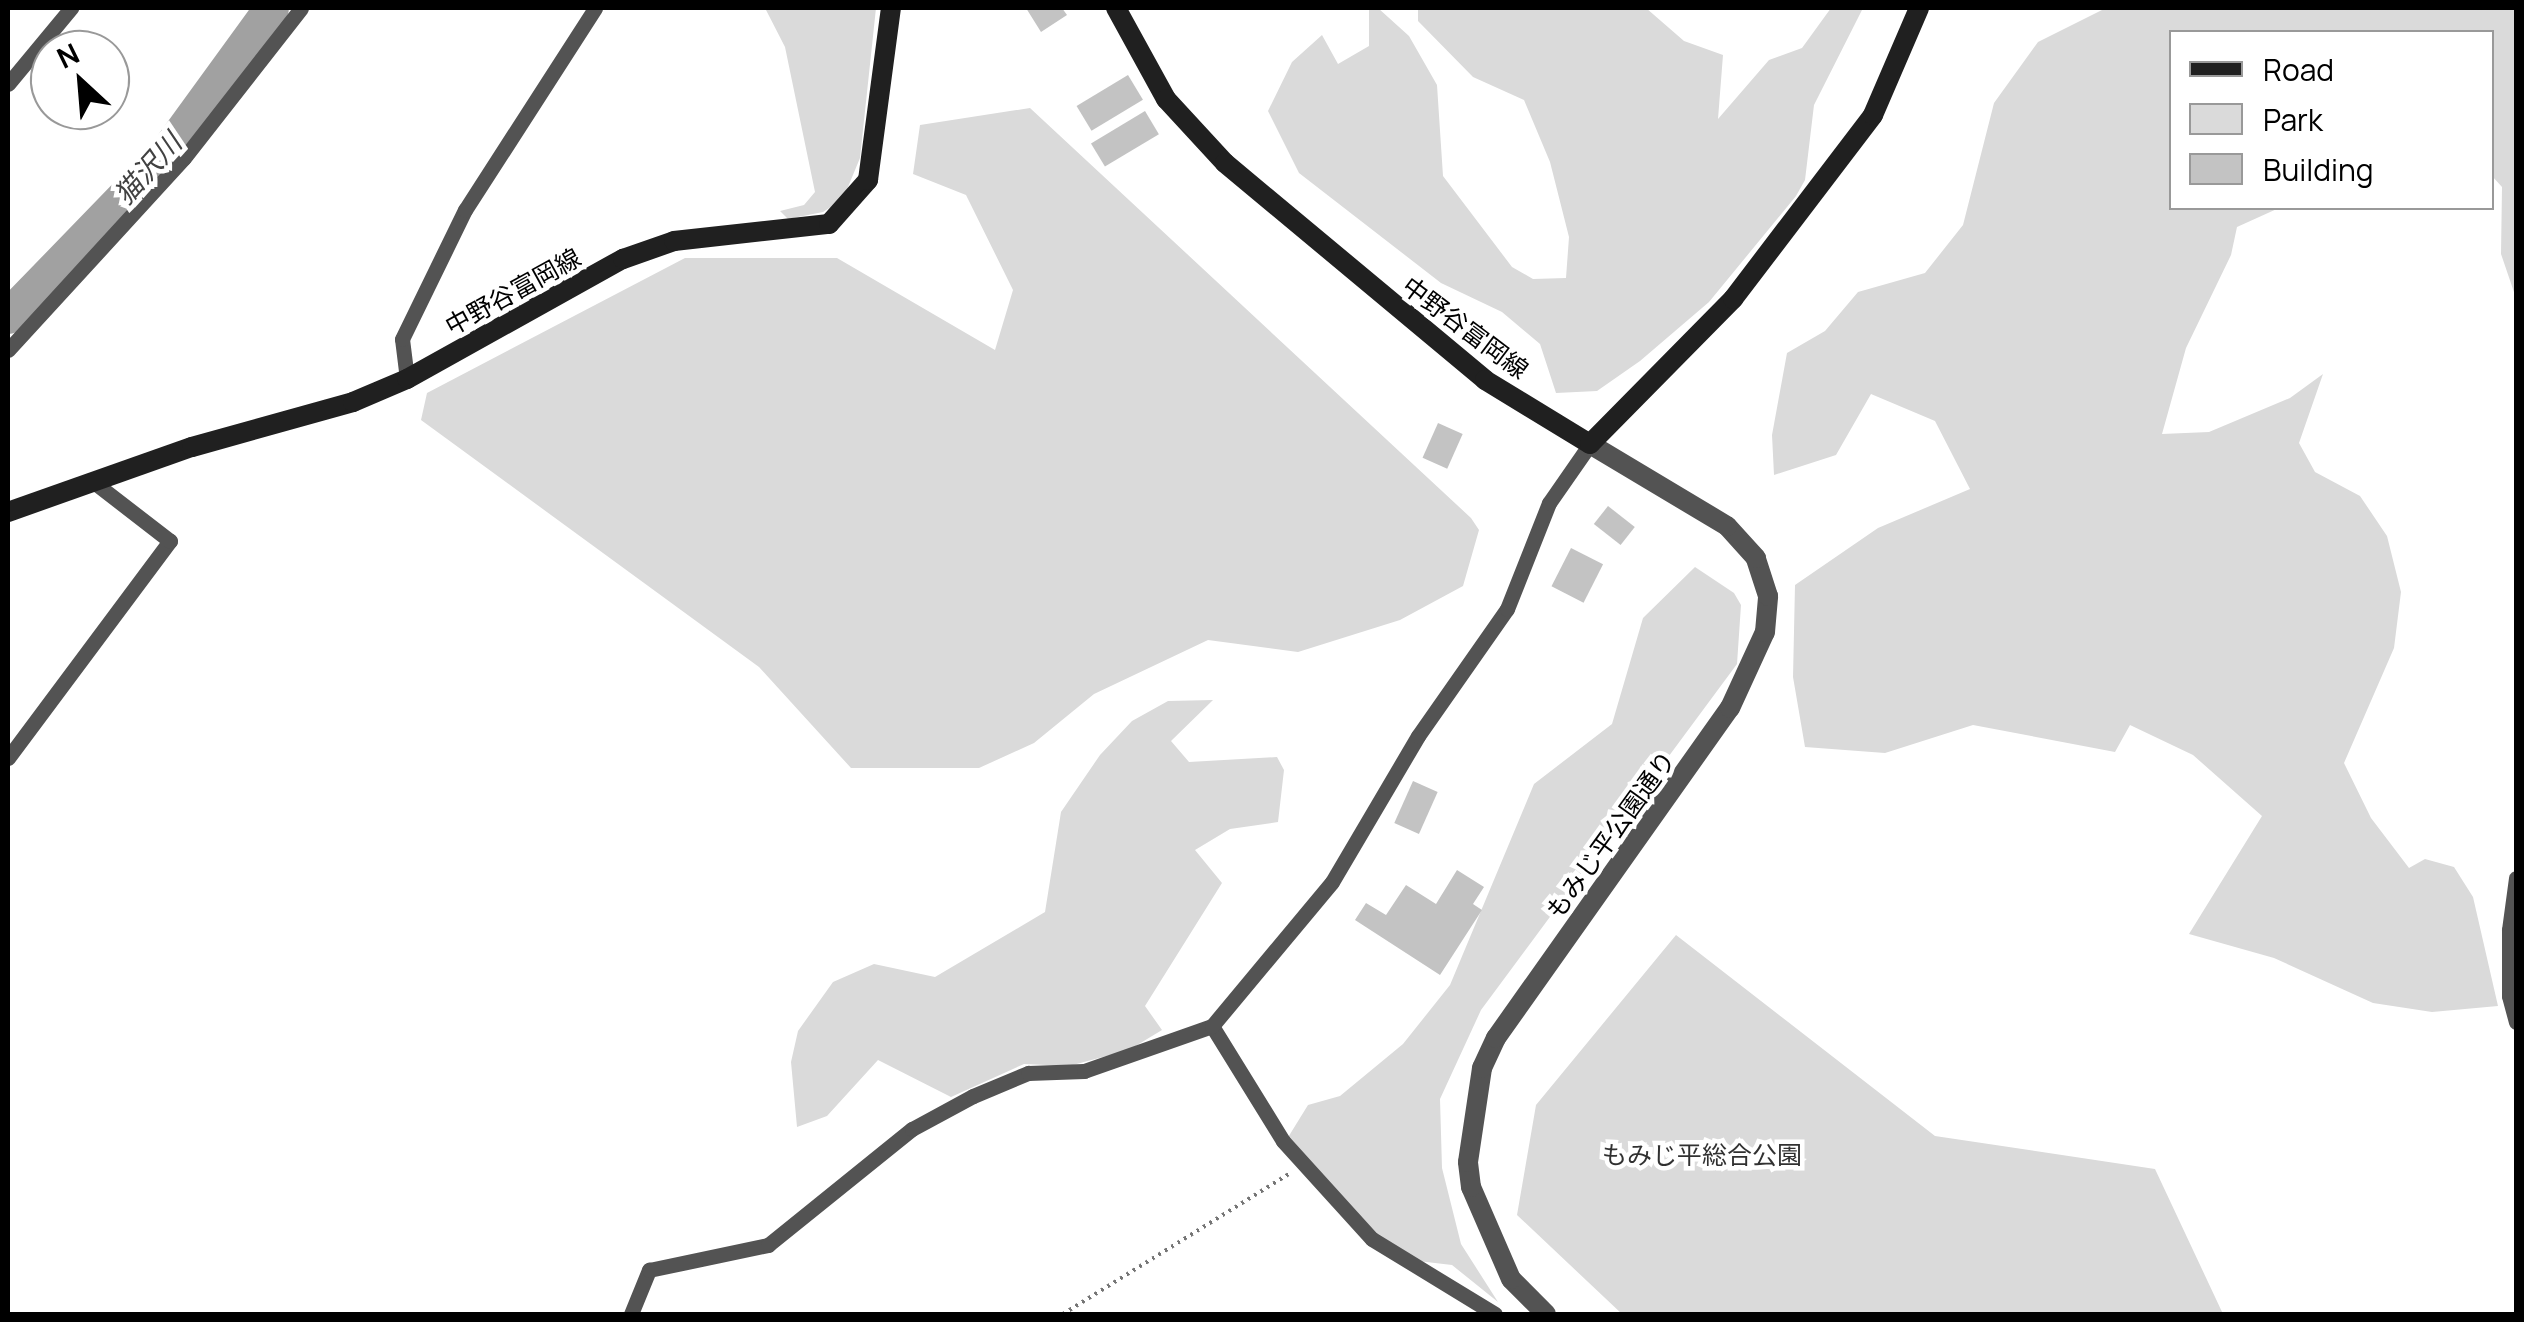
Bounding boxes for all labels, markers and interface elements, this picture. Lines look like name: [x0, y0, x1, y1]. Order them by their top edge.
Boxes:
north arrow: [30, 30, 130, 130]
legend: [2169, 30, 2494, 210]
text: N: [50, 33, 85, 76]
text: Road: [2263, 49, 2334, 90]
text: Park: [2263, 99, 2323, 140]
water label: 猫沢川: [106, 126, 188, 210]
text: Building: [2263, 149, 2374, 190]
street label: 中野谷富岡線: [440, 243, 586, 341]
street label: 中野谷富岡線: [1396, 271, 1534, 385]
street label: もみじ平公園通り: [1540, 745, 1682, 925]
park label: もみじ平総合公園: [1602, 1140, 1802, 1170]

